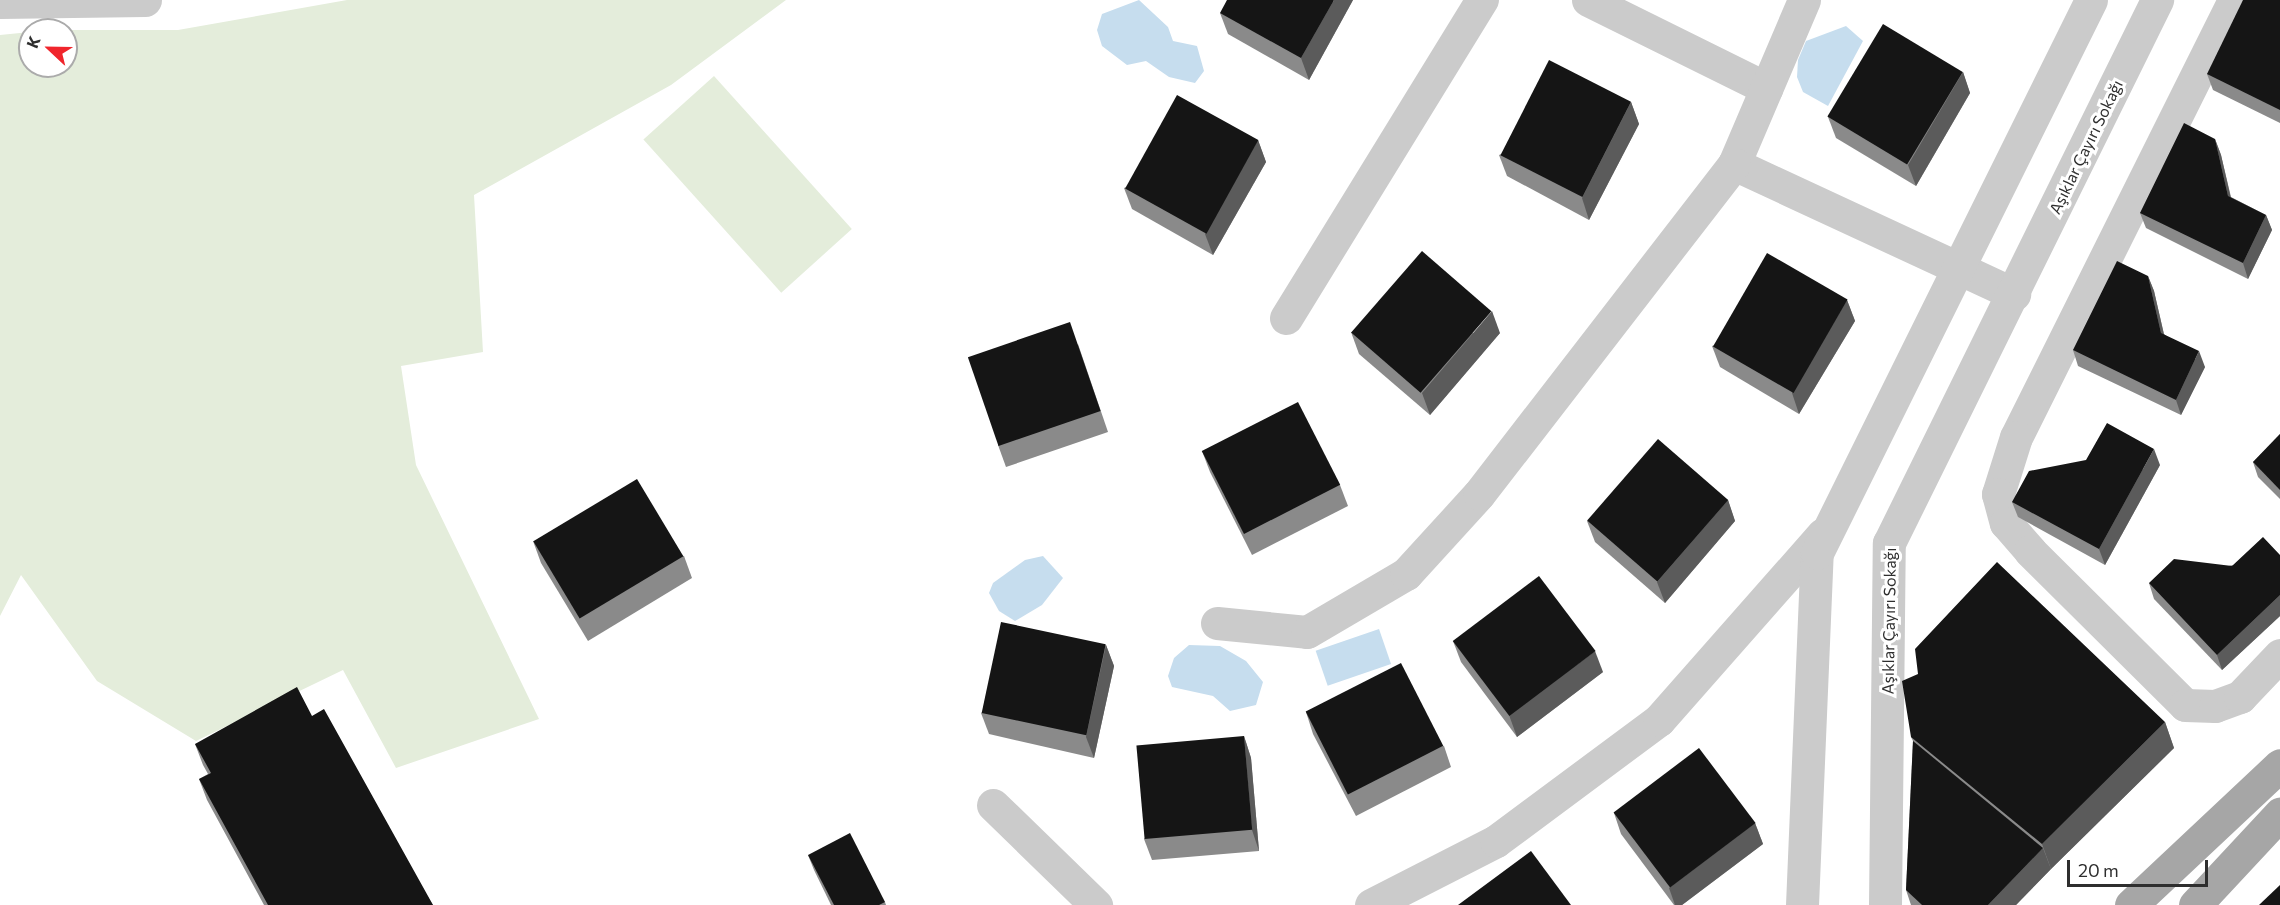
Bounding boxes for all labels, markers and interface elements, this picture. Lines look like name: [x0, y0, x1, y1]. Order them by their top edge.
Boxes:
north arrow: [18, 18, 78, 78]
text: K: [22, 33, 44, 51]
street label: Aşıklar Çayırı Sokağı: [2045, 77, 2127, 217]
street label: Aşıklar Çayırı Sokağı: [1878, 547, 1900, 695]
scale bar: [2070, 848, 2211, 886]
text: 20 m: [2078, 859, 2119, 881]

